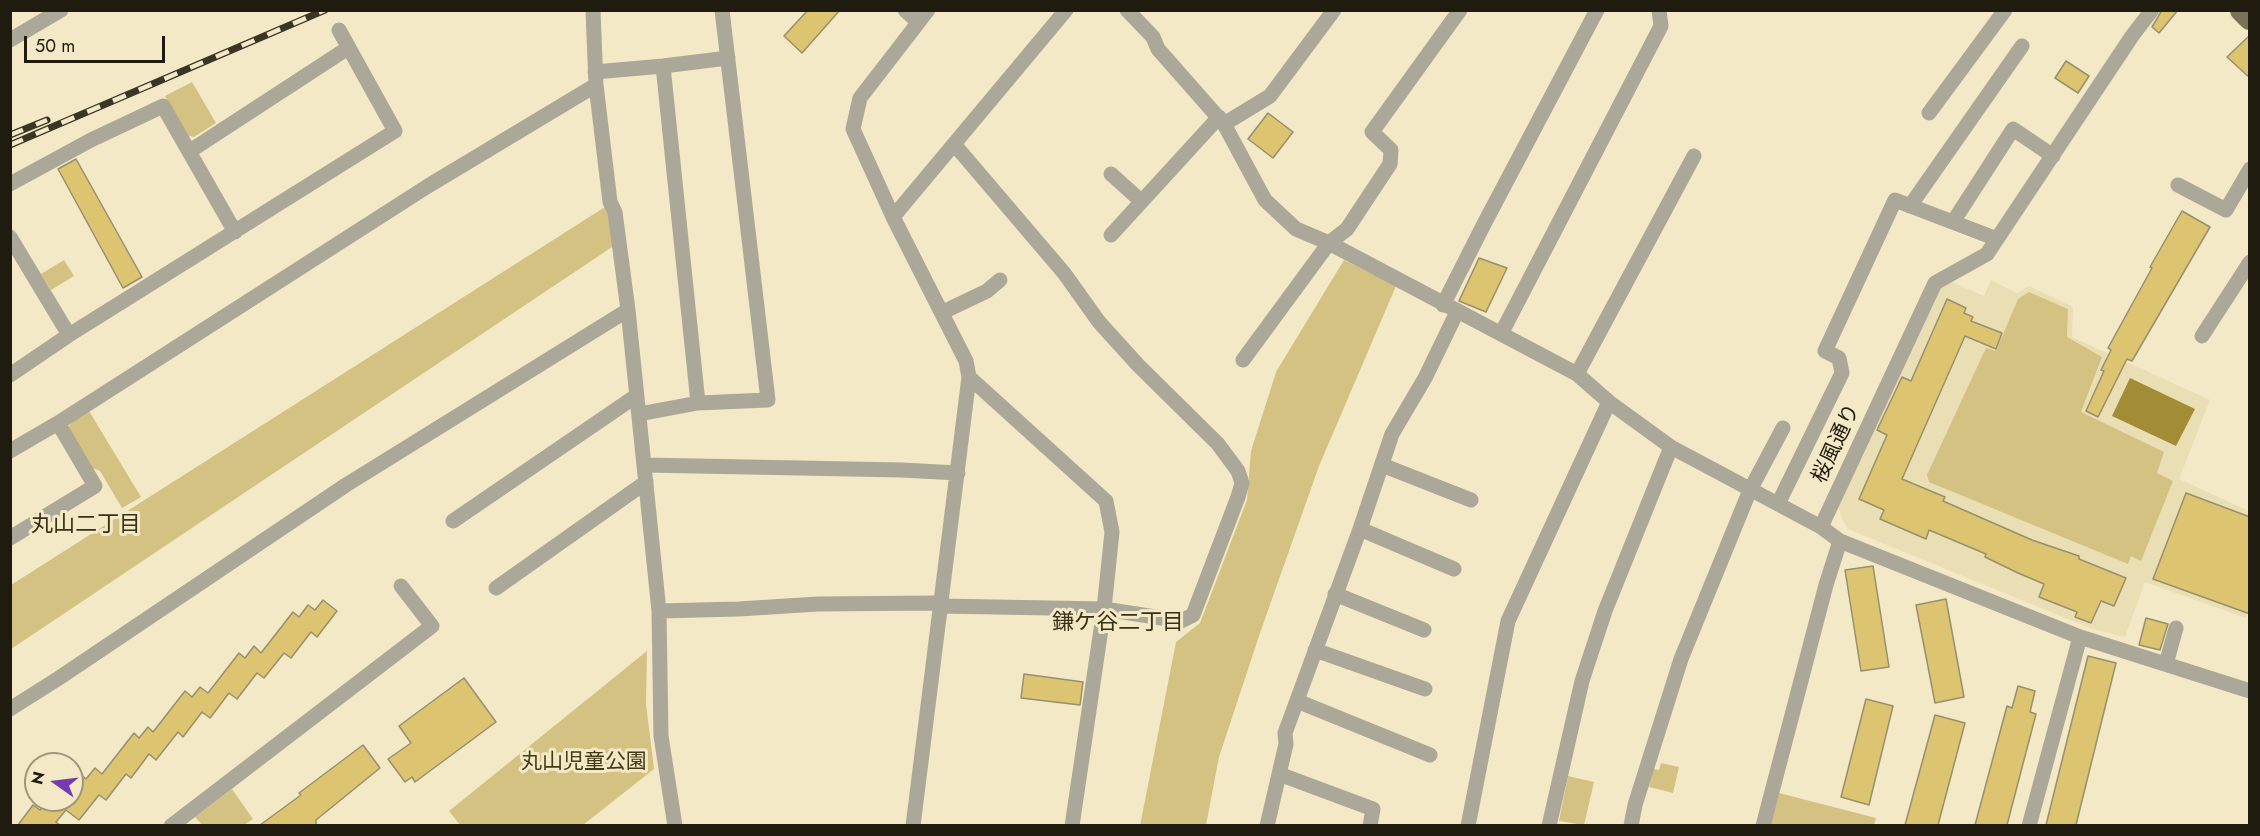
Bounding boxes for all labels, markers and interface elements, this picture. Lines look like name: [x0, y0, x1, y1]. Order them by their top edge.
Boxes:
scale bar: [27, 24, 168, 62]
text: 50 m: [35, 33, 75, 59]
street label: 桜風通り: [1808, 401, 1866, 487]
district label: 丸山二丁目: [31, 513, 141, 539]
district label: 鎌ケ谷二丁目: [1052, 611, 1184, 637]
park label: 丸山児童公園: [521, 750, 647, 776]
north arrow: [24, 752, 84, 812]
text: N: [25, 769, 51, 787]

